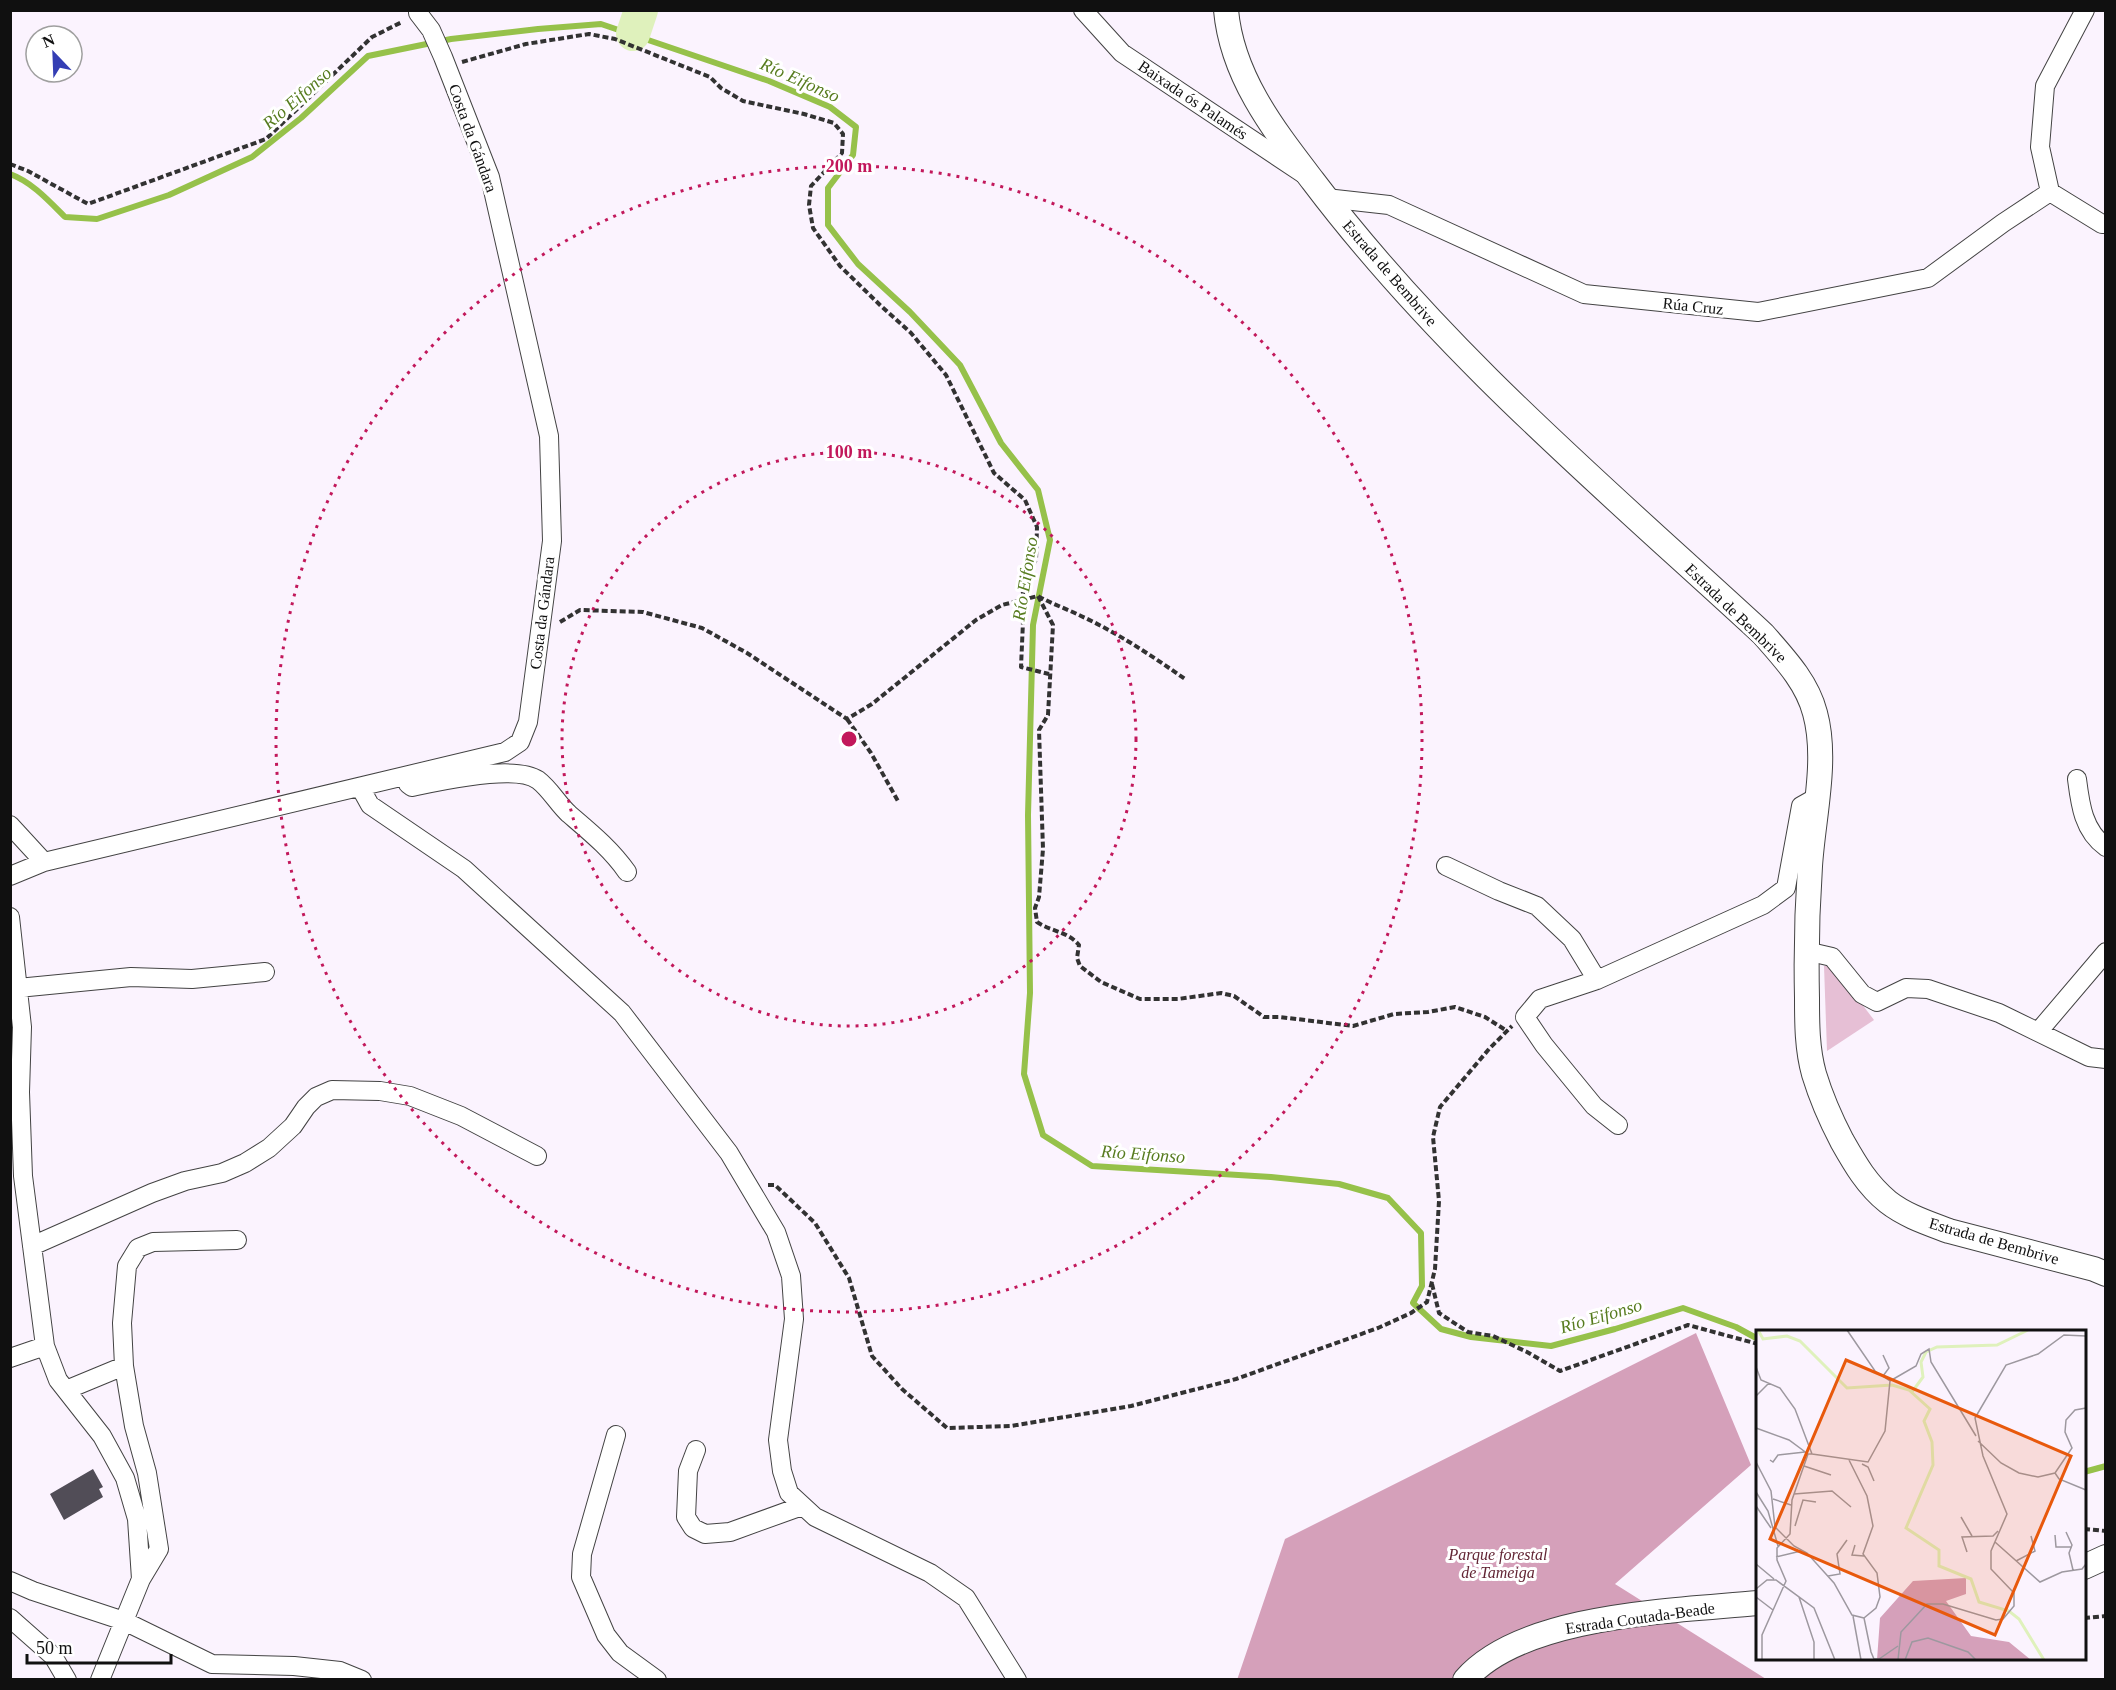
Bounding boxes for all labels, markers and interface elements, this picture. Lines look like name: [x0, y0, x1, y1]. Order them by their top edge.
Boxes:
north arrow: [24, 24, 84, 84]
text: N: [40, 30, 57, 51]
water label: Río Eifonso: [756, 53, 843, 106]
street label: Baixada ós Palamés: [1135, 57, 1251, 143]
water label: Río Eifonso: [258, 63, 335, 134]
street label: Costa da Gándara: [446, 82, 500, 194]
text: 200 m: [826, 156, 872, 176]
street label: Estrada de Bembrive: [1340, 217, 1440, 329]
street label: Rúa Cruz: [1662, 294, 1724, 318]
text: 100 m: [826, 442, 872, 462]
water label: Río Eifonso: [1008, 536, 1041, 623]
street label: Costa da Gándara: [527, 556, 557, 670]
street label: Estrada de Bembrive: [1682, 560, 1790, 666]
centre of rings: [839, 729, 859, 749]
water label: Río Eifonso: [1099, 1141, 1186, 1167]
street label: Estrada de Bembrive: [1927, 1214, 2061, 1268]
water label: Río Eifonso: [1557, 1295, 1644, 1338]
inset map: [1756, 1330, 2086, 1660]
park label: Parque forestal de Tameiga: [1448, 1546, 1548, 1582]
street label: Estrada Coutada-Beade: [1564, 1599, 1716, 1637]
scale bar: [27, 1627, 171, 1665]
text: 50 m: [36, 1638, 73, 1658]

